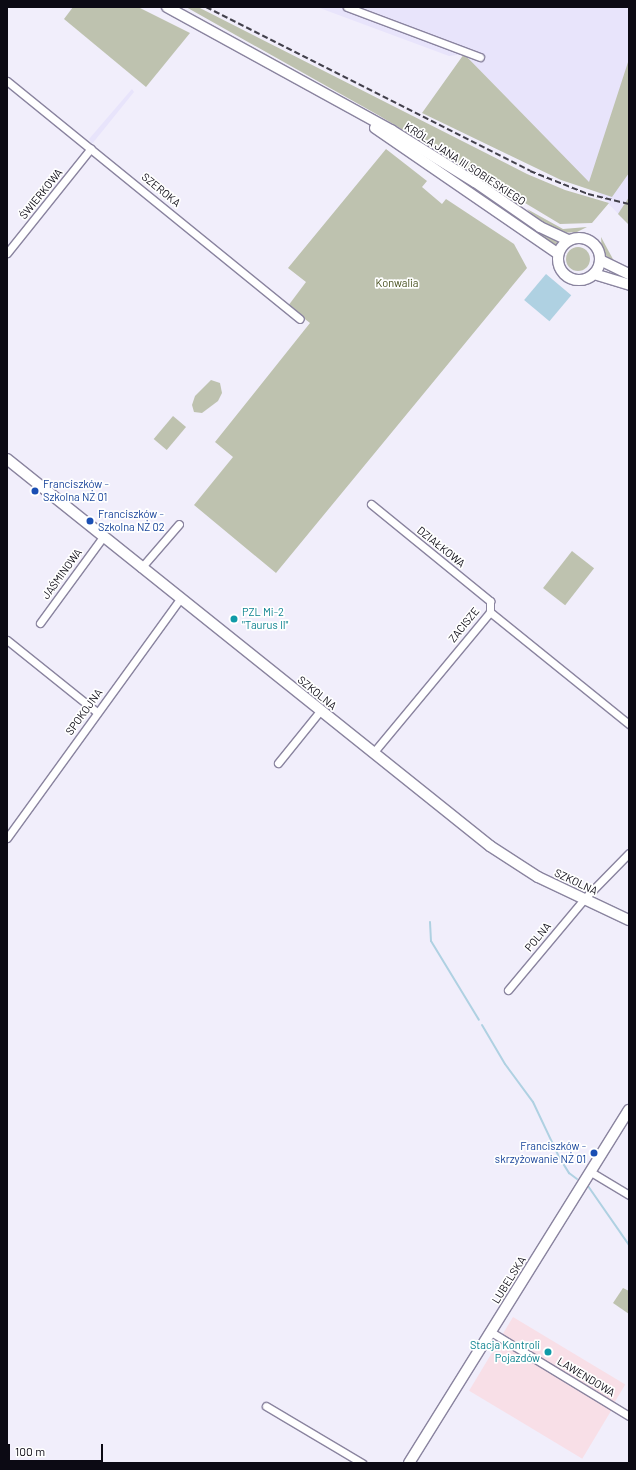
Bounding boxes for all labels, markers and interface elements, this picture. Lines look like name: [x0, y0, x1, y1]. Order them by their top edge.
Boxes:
street label: KRÓLA JANA III SOBIESKIEGO: [402, 120, 528, 208]
street label: ŚWIERKOWA: [17, 166, 65, 222]
street label: SZEROKA: [139, 170, 183, 210]
park label: Konwalia: [376, 276, 418, 290]
place label: Franciszków - Szkolna NŻ 01: [43, 478, 109, 504]
marker: Franciszków - Szkolna NŻ 01: [30, 486, 40, 496]
place label: Franciszków - Szkolna NŻ 02: [98, 508, 165, 534]
marker: Franciszków - Szkolna NŻ 02: [85, 516, 95, 526]
street label: DZIAŁKOWA: [414, 524, 468, 570]
street label: JAŚMINOWA: [39, 546, 85, 602]
street label: ZACISZE: [446, 605, 482, 645]
place label: PZL Mi-2 "Taurus II": [242, 606, 288, 632]
marker: PZL Mi-2 "Taurus II": [229, 614, 239, 624]
street label: SZKOLNA: [295, 673, 339, 713]
street label: SPOKOJNA: [63, 686, 105, 738]
street label: SZKOLNA: [552, 866, 600, 898]
street label: POLNA: [522, 920, 554, 954]
place label: Franciszków - skrzyżowanie NŻ 01: [495, 1140, 586, 1166]
marker: Franciszków - skrzyżowanie NŻ 01: [589, 1148, 599, 1158]
street label: LUBELSKA: [489, 1254, 529, 1306]
place label: Stacja Kontroli Pojazdów: [470, 1339, 540, 1365]
marker: Stacja Kontroli Pojazdów: [543, 1347, 553, 1357]
street label: LAWENDOWA: [555, 1355, 617, 1399]
scale bar: [10, 1436, 105, 1462]
text: 100 m: [15, 1444, 45, 1458]

